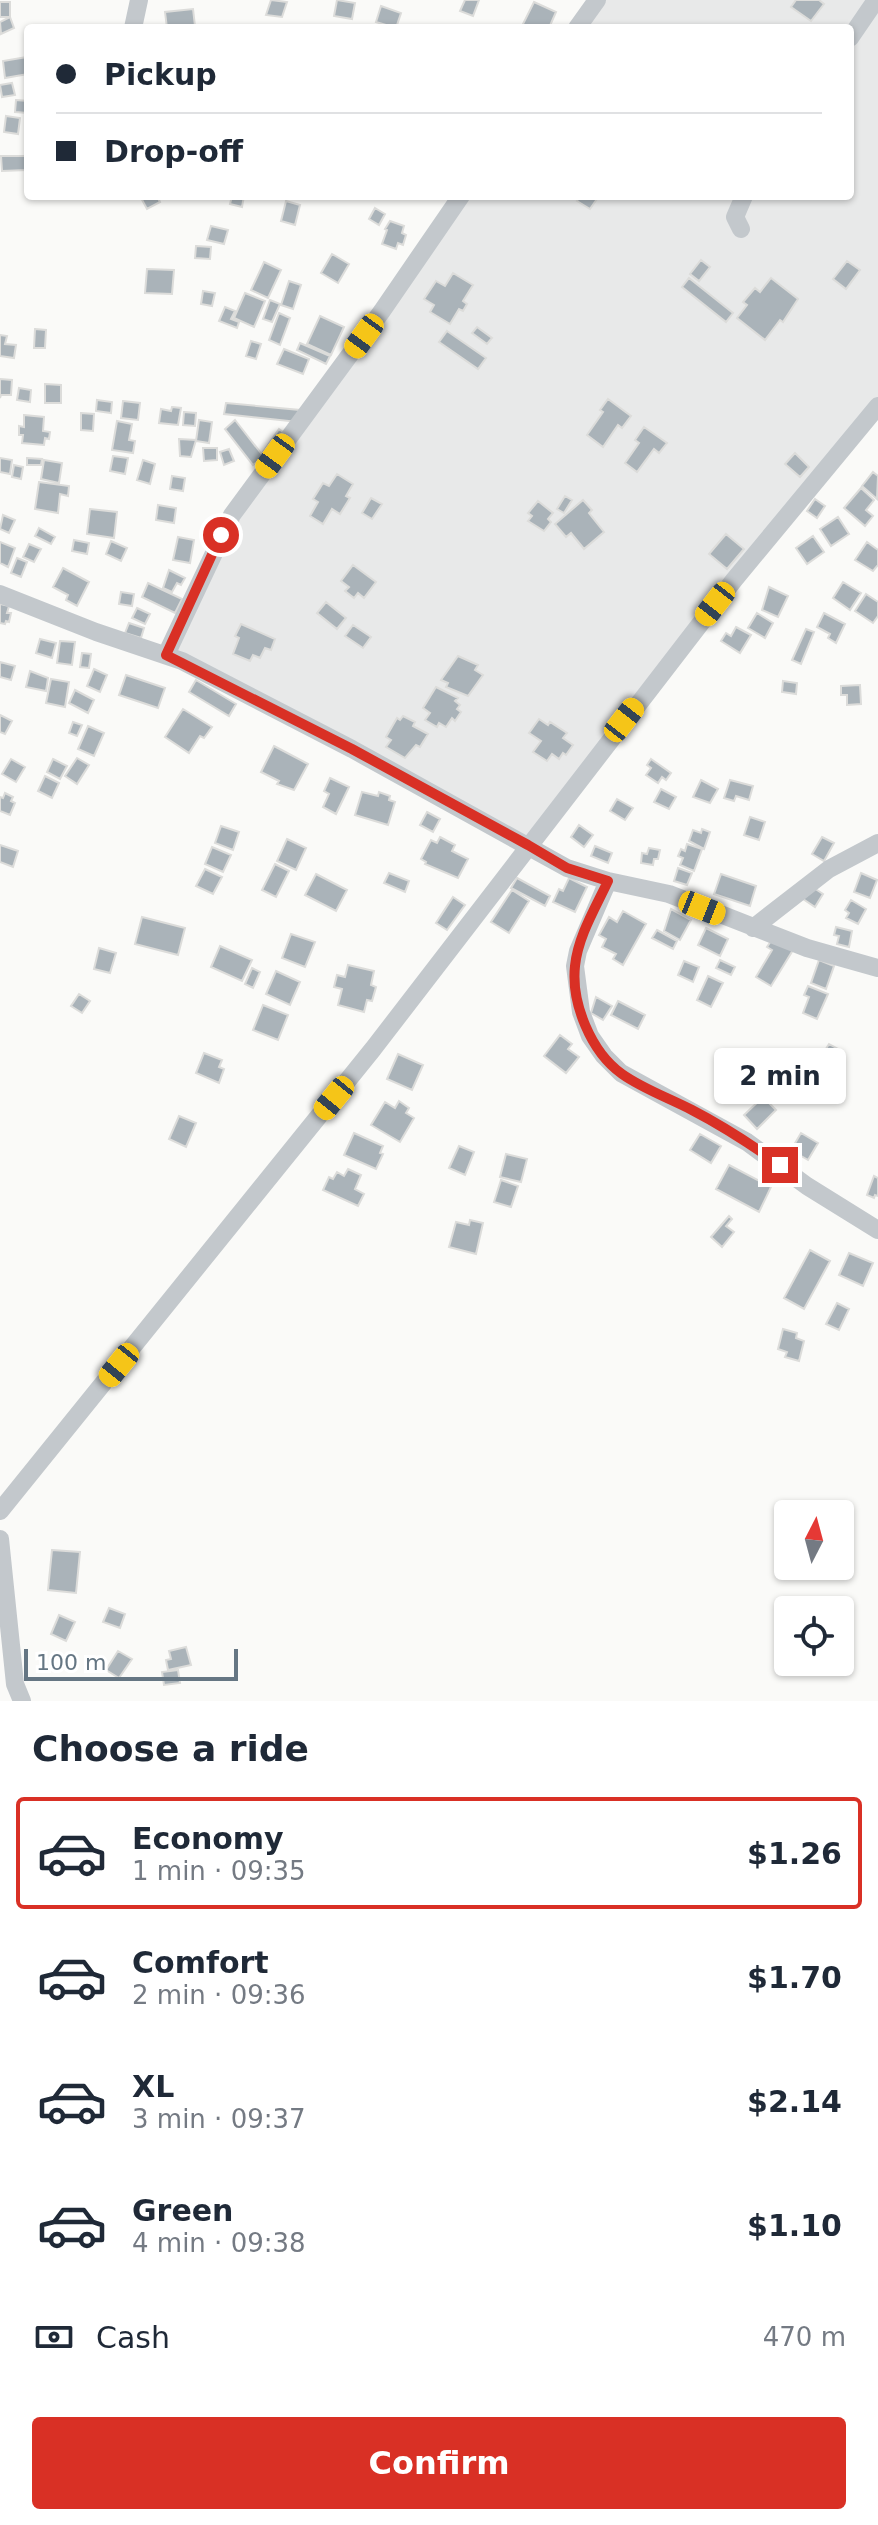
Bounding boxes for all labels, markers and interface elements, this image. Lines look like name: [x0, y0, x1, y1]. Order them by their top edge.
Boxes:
text: Pickup: [104, 57, 217, 92]
text: Drop-off: [104, 134, 243, 169]
car: [340, 310, 388, 362]
car: [251, 430, 299, 482]
route start: [203, 517, 239, 553]
car: [691, 578, 739, 630]
car: [600, 694, 648, 746]
car: [675, 888, 729, 928]
callout: 2 min: [714, 1049, 846, 1105]
text: 2 min: [739, 1061, 821, 1091]
car: [310, 1072, 358, 1124]
route end: [762, 1147, 798, 1183]
car: [95, 1339, 143, 1391]
north arrow: [774, 1500, 854, 1580]
map controls: [774, 1500, 854, 1676]
button: locate: [774, 1596, 854, 1676]
scale bar: [24, 1645, 238, 1681]
text: 100 m: [36, 1650, 106, 1675]
text: Choose a ride: [32, 1728, 309, 1769]
icon: car: [36, 1817, 108, 1889]
text: Economy: [132, 1821, 284, 1856]
text: $1.26: [747, 1836, 842, 1871]
text: 1 min · 09:35: [132, 1856, 306, 1886]
icon: car: [36, 1941, 108, 2013]
text: Comfort: [132, 1945, 269, 1980]
text: $1.70: [747, 1960, 842, 1995]
text: 2 min · 09:36: [132, 1980, 306, 2010]
icon: car: [36, 2065, 108, 2137]
text: XL: [132, 2069, 174, 2104]
text: $2.14: [747, 2084, 842, 2119]
text: 3 min · 09:37: [132, 2104, 306, 2134]
icon: car: [36, 2189, 108, 2261]
text: Green: [132, 2193, 233, 2228]
text: $1.10: [747, 2208, 842, 2243]
text: 4 min · 09:38: [132, 2228, 306, 2258]
icon: cash: [32, 2315, 76, 2359]
text: Cash: [96, 2320, 170, 2355]
text: 470 m: [763, 2322, 846, 2352]
button: Confirm: [32, 2417, 846, 2509]

